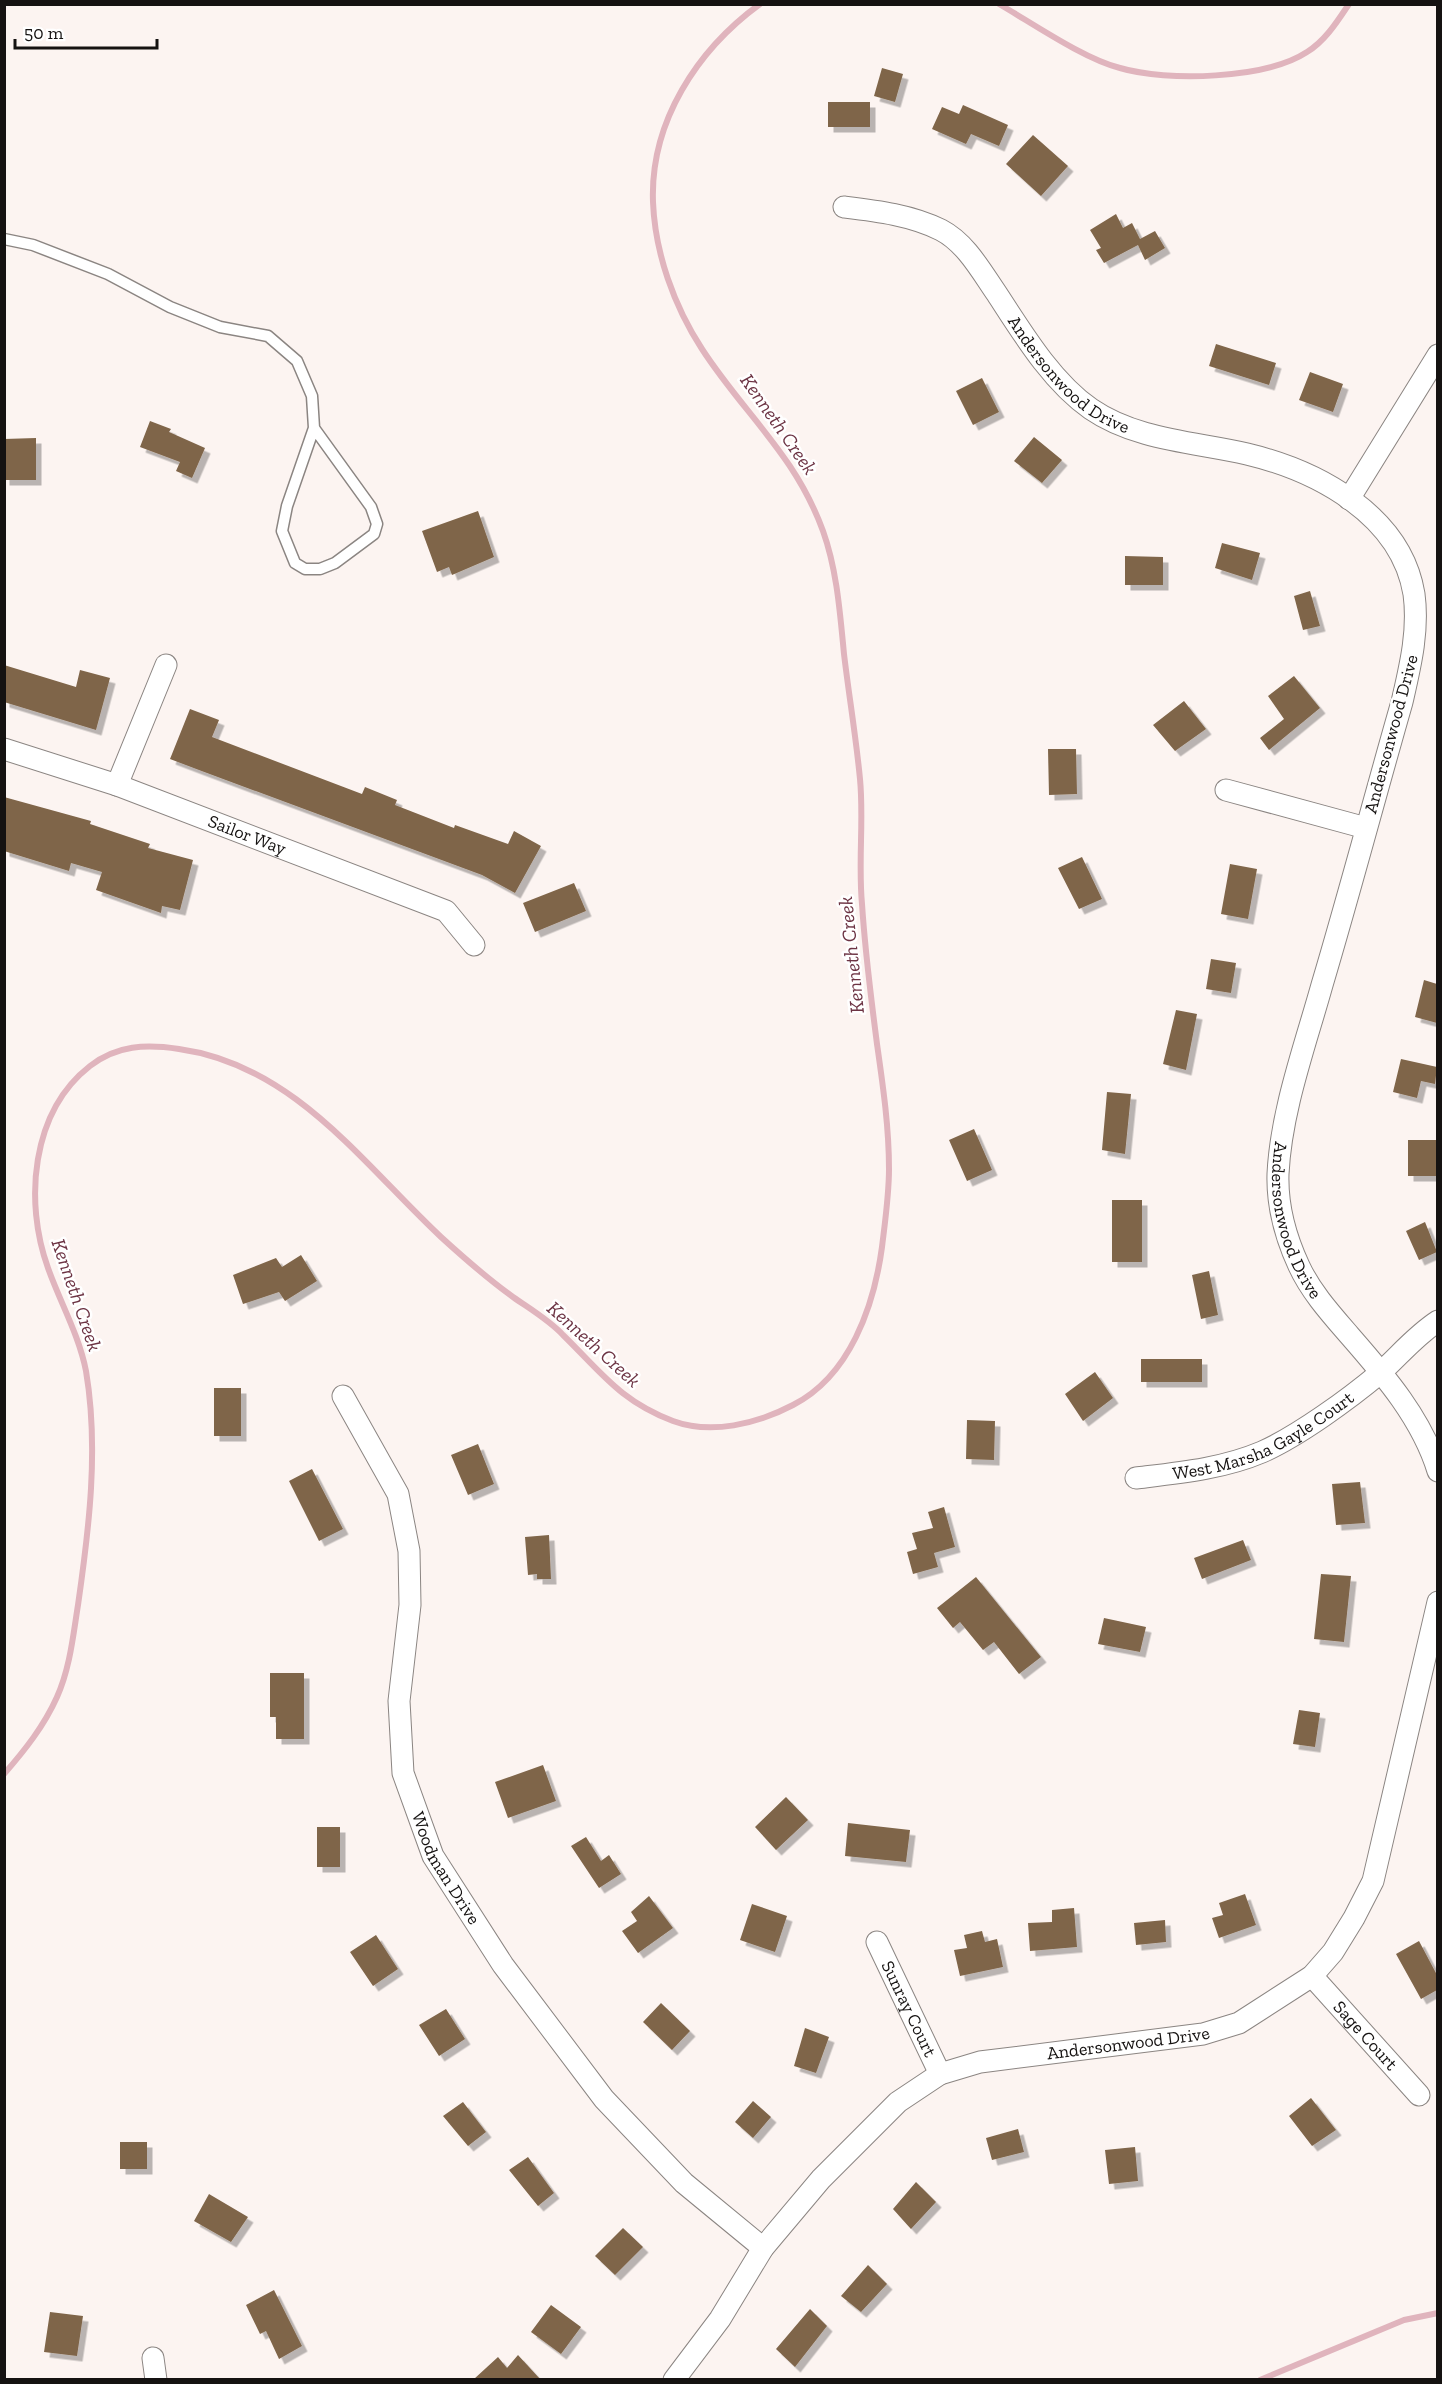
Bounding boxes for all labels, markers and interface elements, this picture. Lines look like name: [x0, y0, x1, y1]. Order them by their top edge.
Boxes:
scale bar: [15, 12, 158, 50]
text: 50 m: [24, 22, 64, 44]
street label: Andersonwood Drive: [1003, 312, 1132, 438]
water label: Kenneth Creek: [736, 369, 823, 479]
street label: Andersonwood Drive: [1359, 652, 1423, 816]
street label: Sailor Way: [205, 810, 290, 860]
water label: Kenneth Creek: [833, 895, 869, 1015]
street label: Andersonwood Drive: [1267, 1140, 1326, 1303]
water label: Kenneth Creek: [47, 1236, 107, 1354]
water label: Kenneth Creek: [542, 1296, 646, 1392]
street label: West Marsha Gayle Court: [1171, 1387, 1358, 1485]
street label: Woodman Drive: [407, 1809, 485, 1929]
street label: Sunray Court: [877, 1957, 941, 2061]
street label: Sage Court: [1329, 1996, 1403, 2075]
street label: Andersonwood Drive: [1046, 2022, 1212, 2064]

